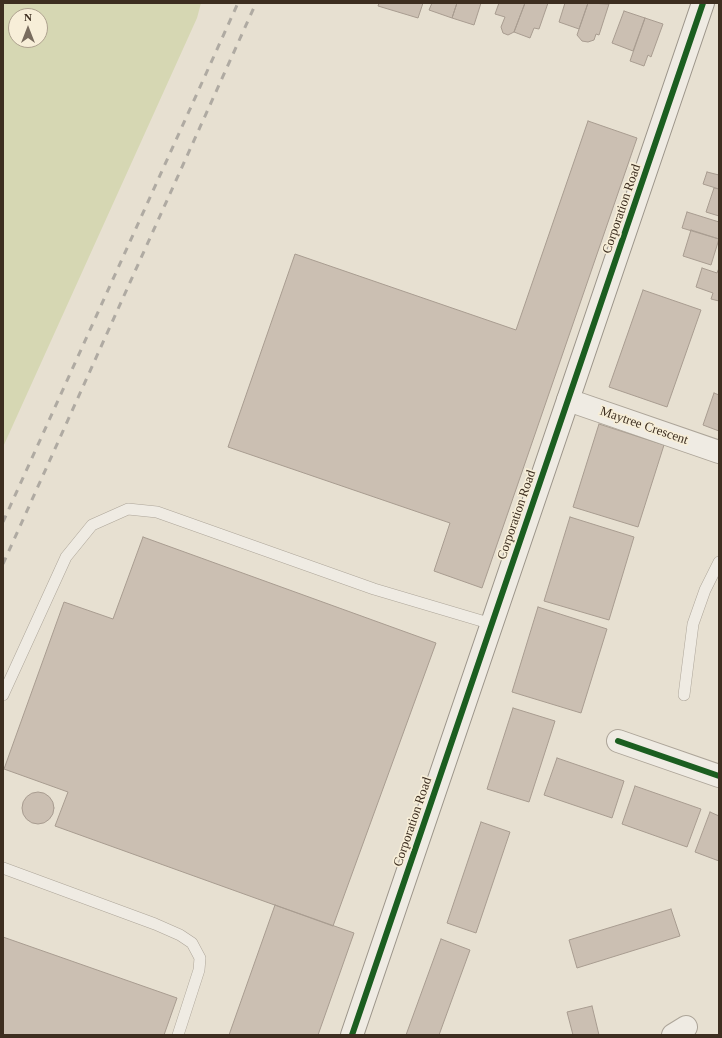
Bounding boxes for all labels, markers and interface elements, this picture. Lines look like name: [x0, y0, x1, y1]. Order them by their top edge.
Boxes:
north arrow: [8, 8, 48, 48]
text: N: [24, 11, 32, 23]
street label: Corporation Road: [599, 162, 645, 256]
street label: Maytree Crescent: [598, 404, 690, 448]
street label: Corporation Road: [494, 468, 540, 562]
street label: Corporation Road: [390, 775, 436, 869]

